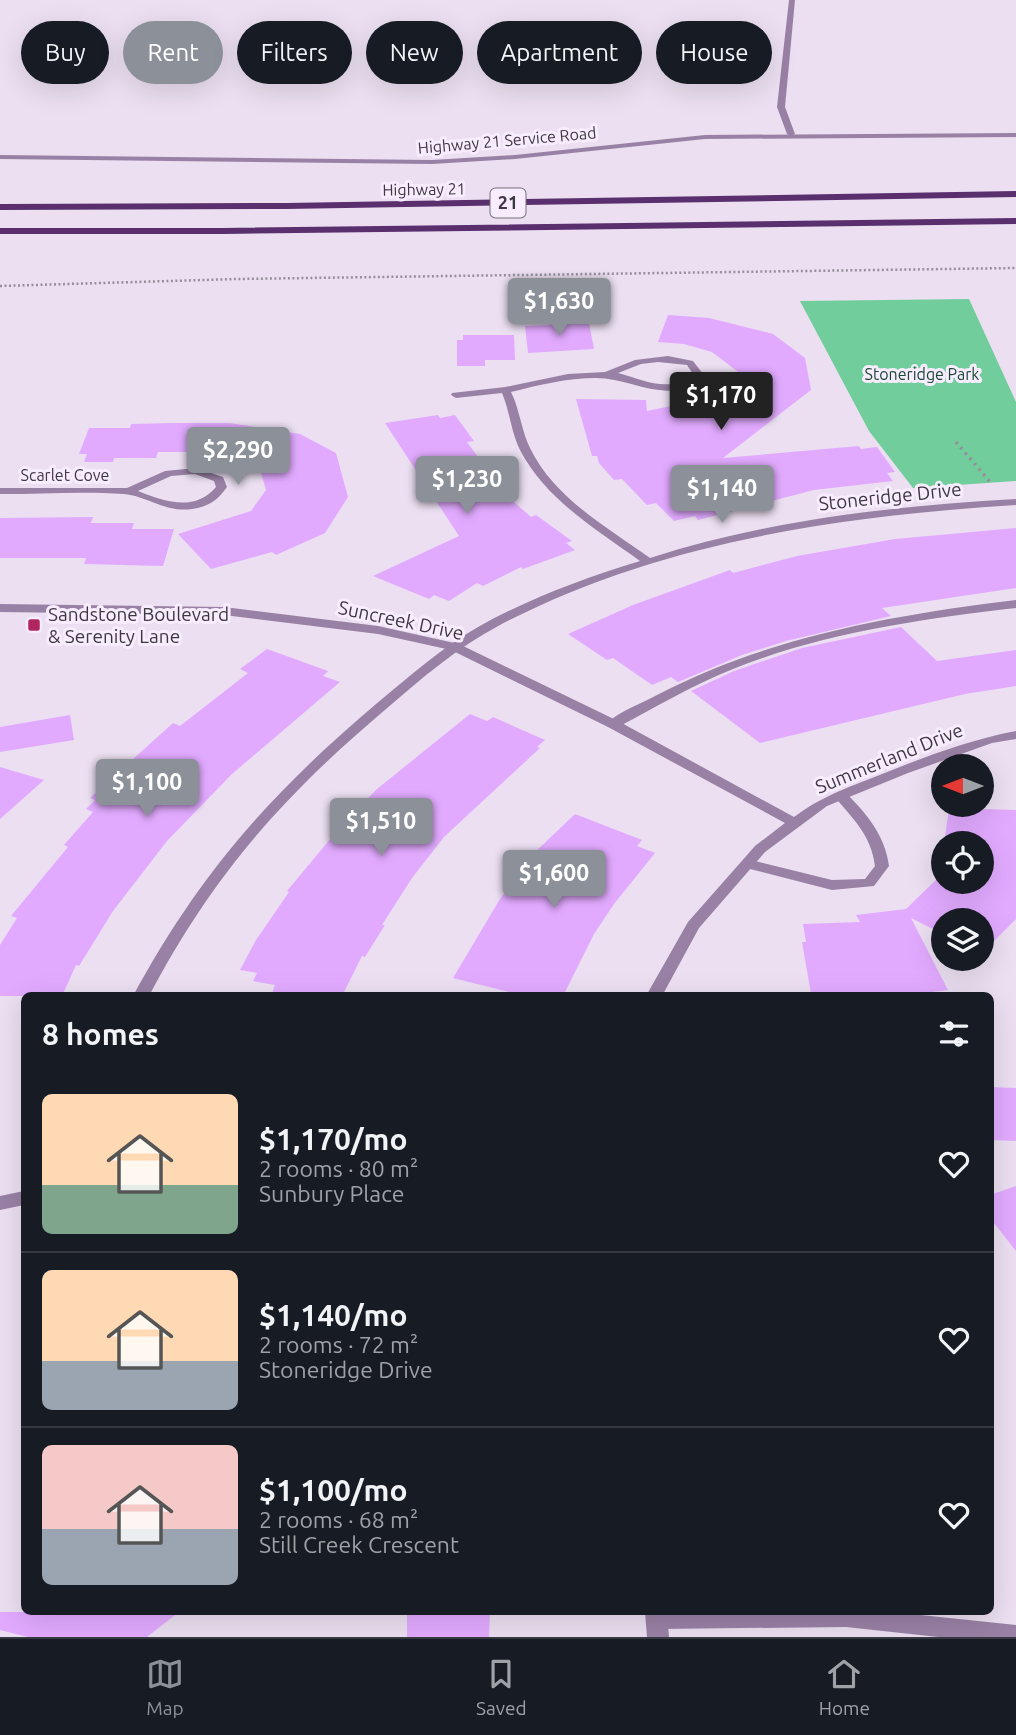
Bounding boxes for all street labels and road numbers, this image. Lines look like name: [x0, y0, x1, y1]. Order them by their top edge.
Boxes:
street label: Highway 21 Service Road: [417, 123, 597, 157]
street label: Highway 21: [382, 179, 466, 199]
road number: 21: [490, 188, 526, 218]
street label: Scarlet Cove: [21, 466, 109, 484]
street label: Stoneridge Drive: [818, 478, 962, 514]
street label: Suncreek Drive: [336, 596, 466, 644]
street label: Summerland Drive: [812, 718, 966, 798]

